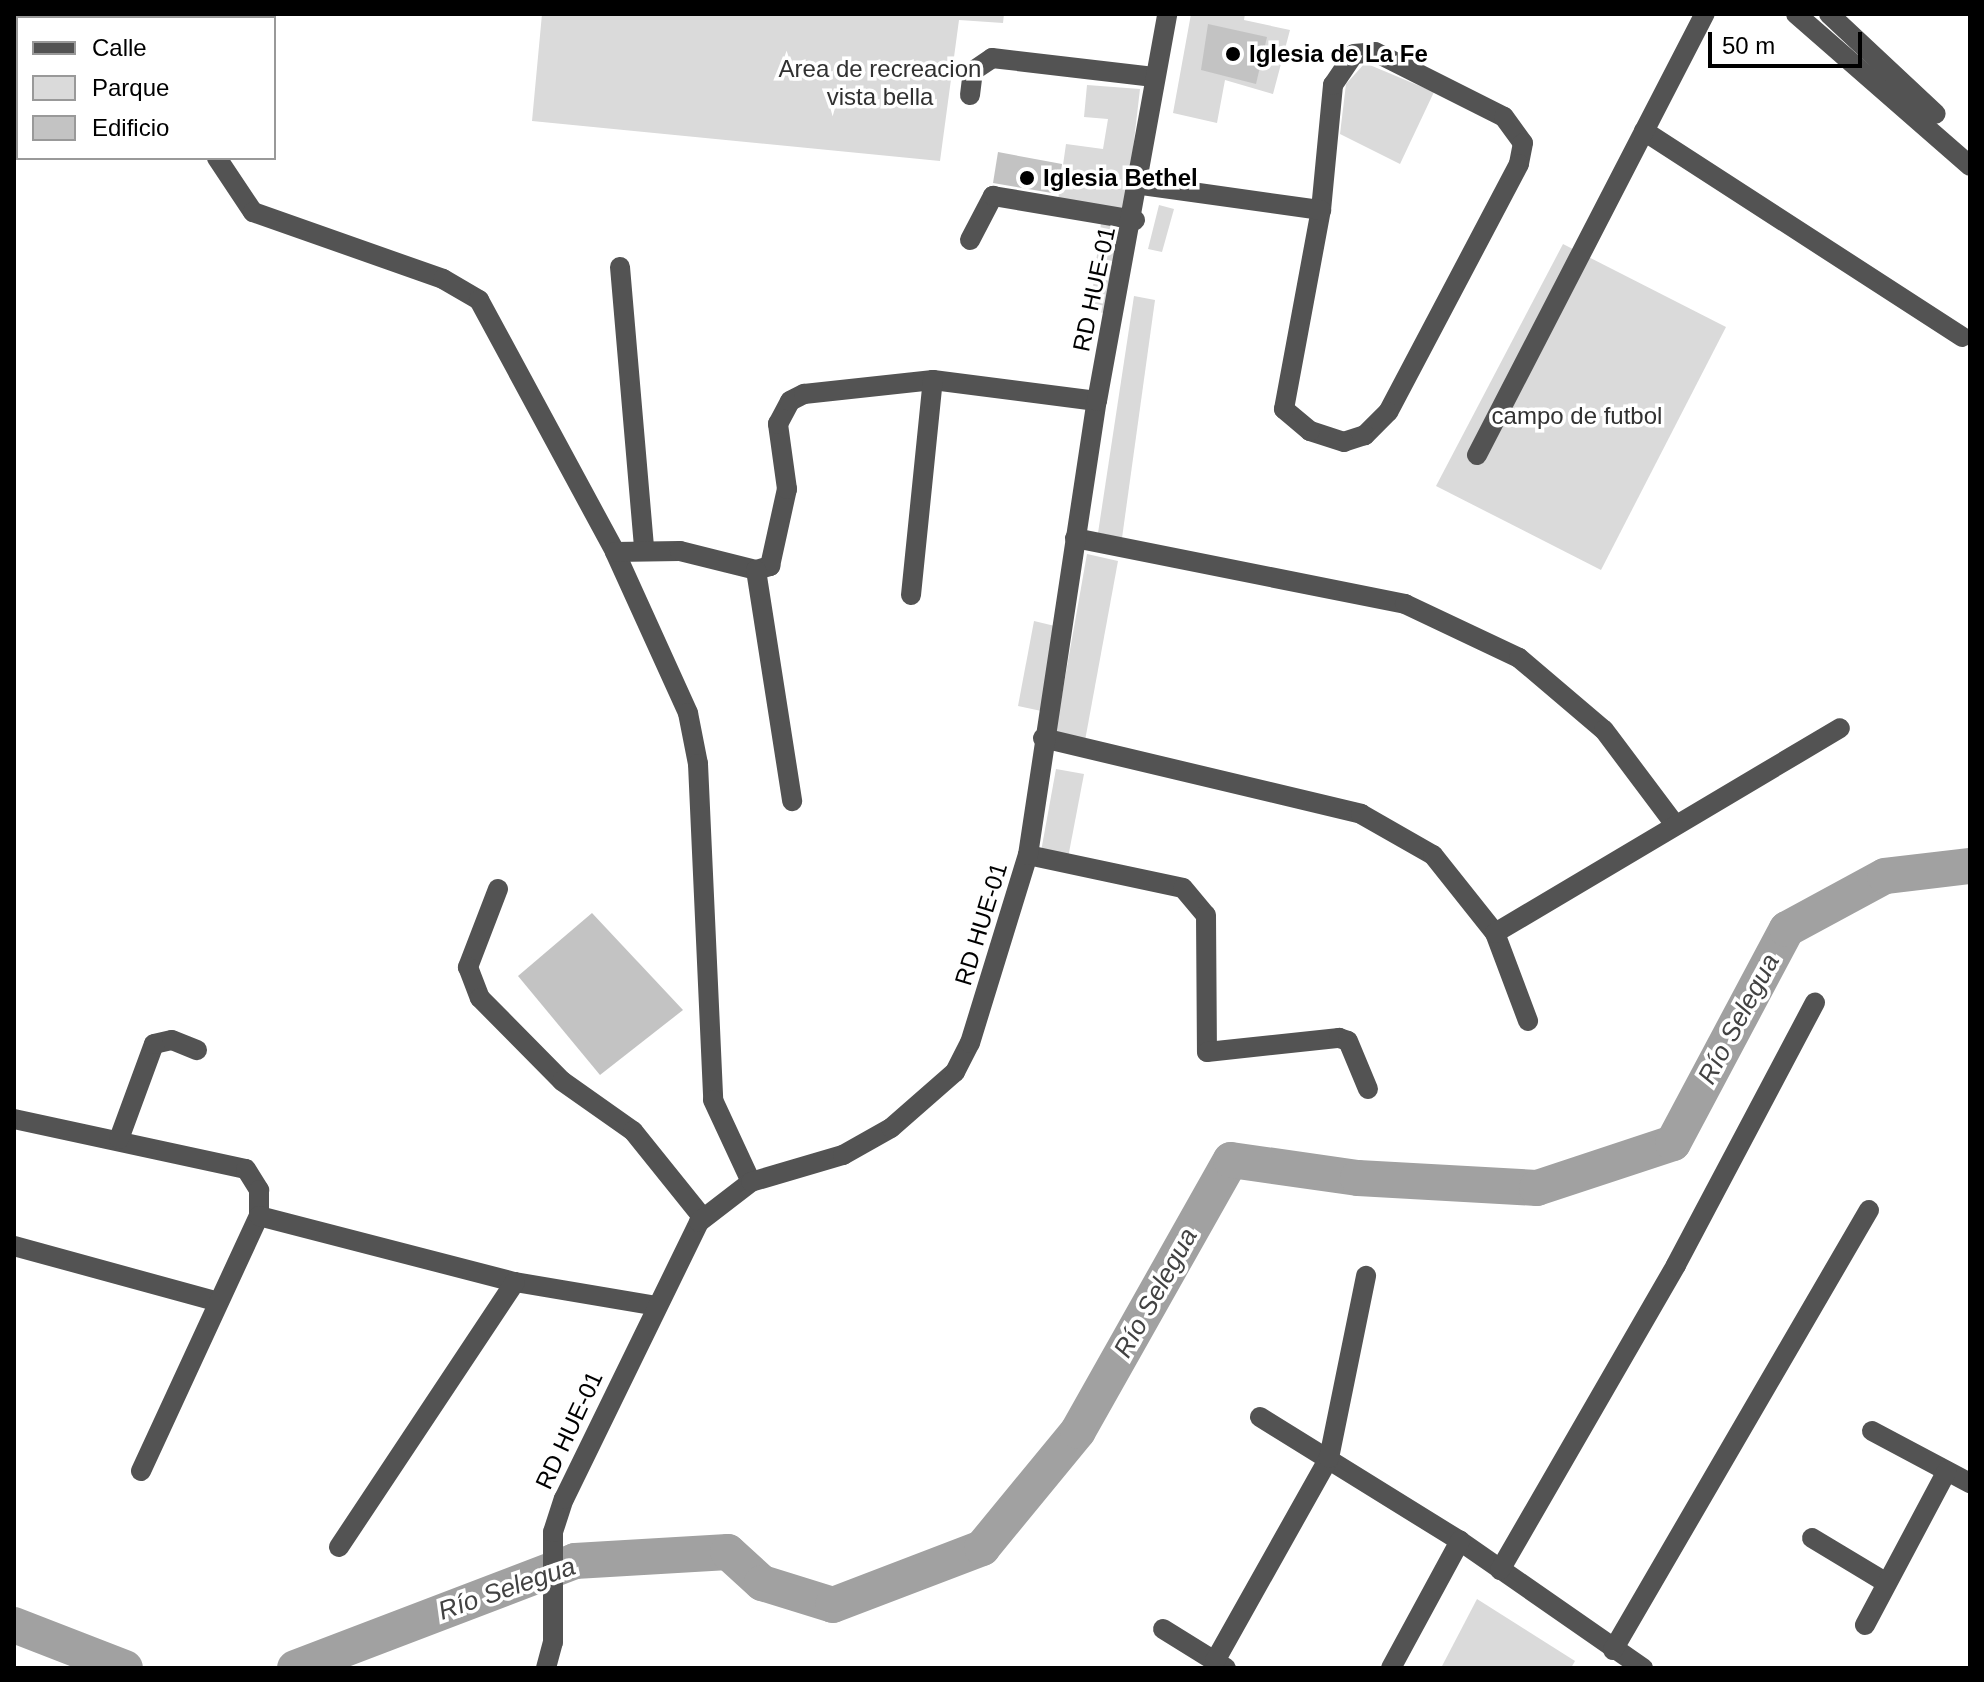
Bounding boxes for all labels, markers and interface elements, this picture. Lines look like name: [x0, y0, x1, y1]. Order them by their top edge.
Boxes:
legend: [16, 16, 276, 160]
scale bar: [1712, 16, 1866, 66]
text: 50 m: [1722, 32, 1775, 59]
text: Calle: [92, 34, 147, 61]
place label: Iglesia de La Fe: [1249, 40, 1428, 68]
marker: Iglesia de La Fe: [1224, 45, 1242, 63]
park label: Area de recreacion vista bella: [779, 55, 981, 111]
text: Parque: [92, 74, 169, 101]
text: Edificio: [92, 114, 169, 141]
place label: Iglesia Bethel: [1043, 164, 1198, 192]
marker: Iglesia Bethel: [1018, 169, 1036, 187]
street label: RD HUE-01: [1067, 224, 1121, 354]
park label: campo de futbol: [1492, 402, 1662, 430]
street label: RD HUE-01: [949, 859, 1013, 989]
water label: Río Selegua: [1692, 949, 1786, 1089]
water label: Río Selegua: [1108, 1223, 1204, 1363]
street label: RD HUE-01: [529, 1367, 609, 1493]
water label: Río Selegua: [434, 1551, 580, 1627]

